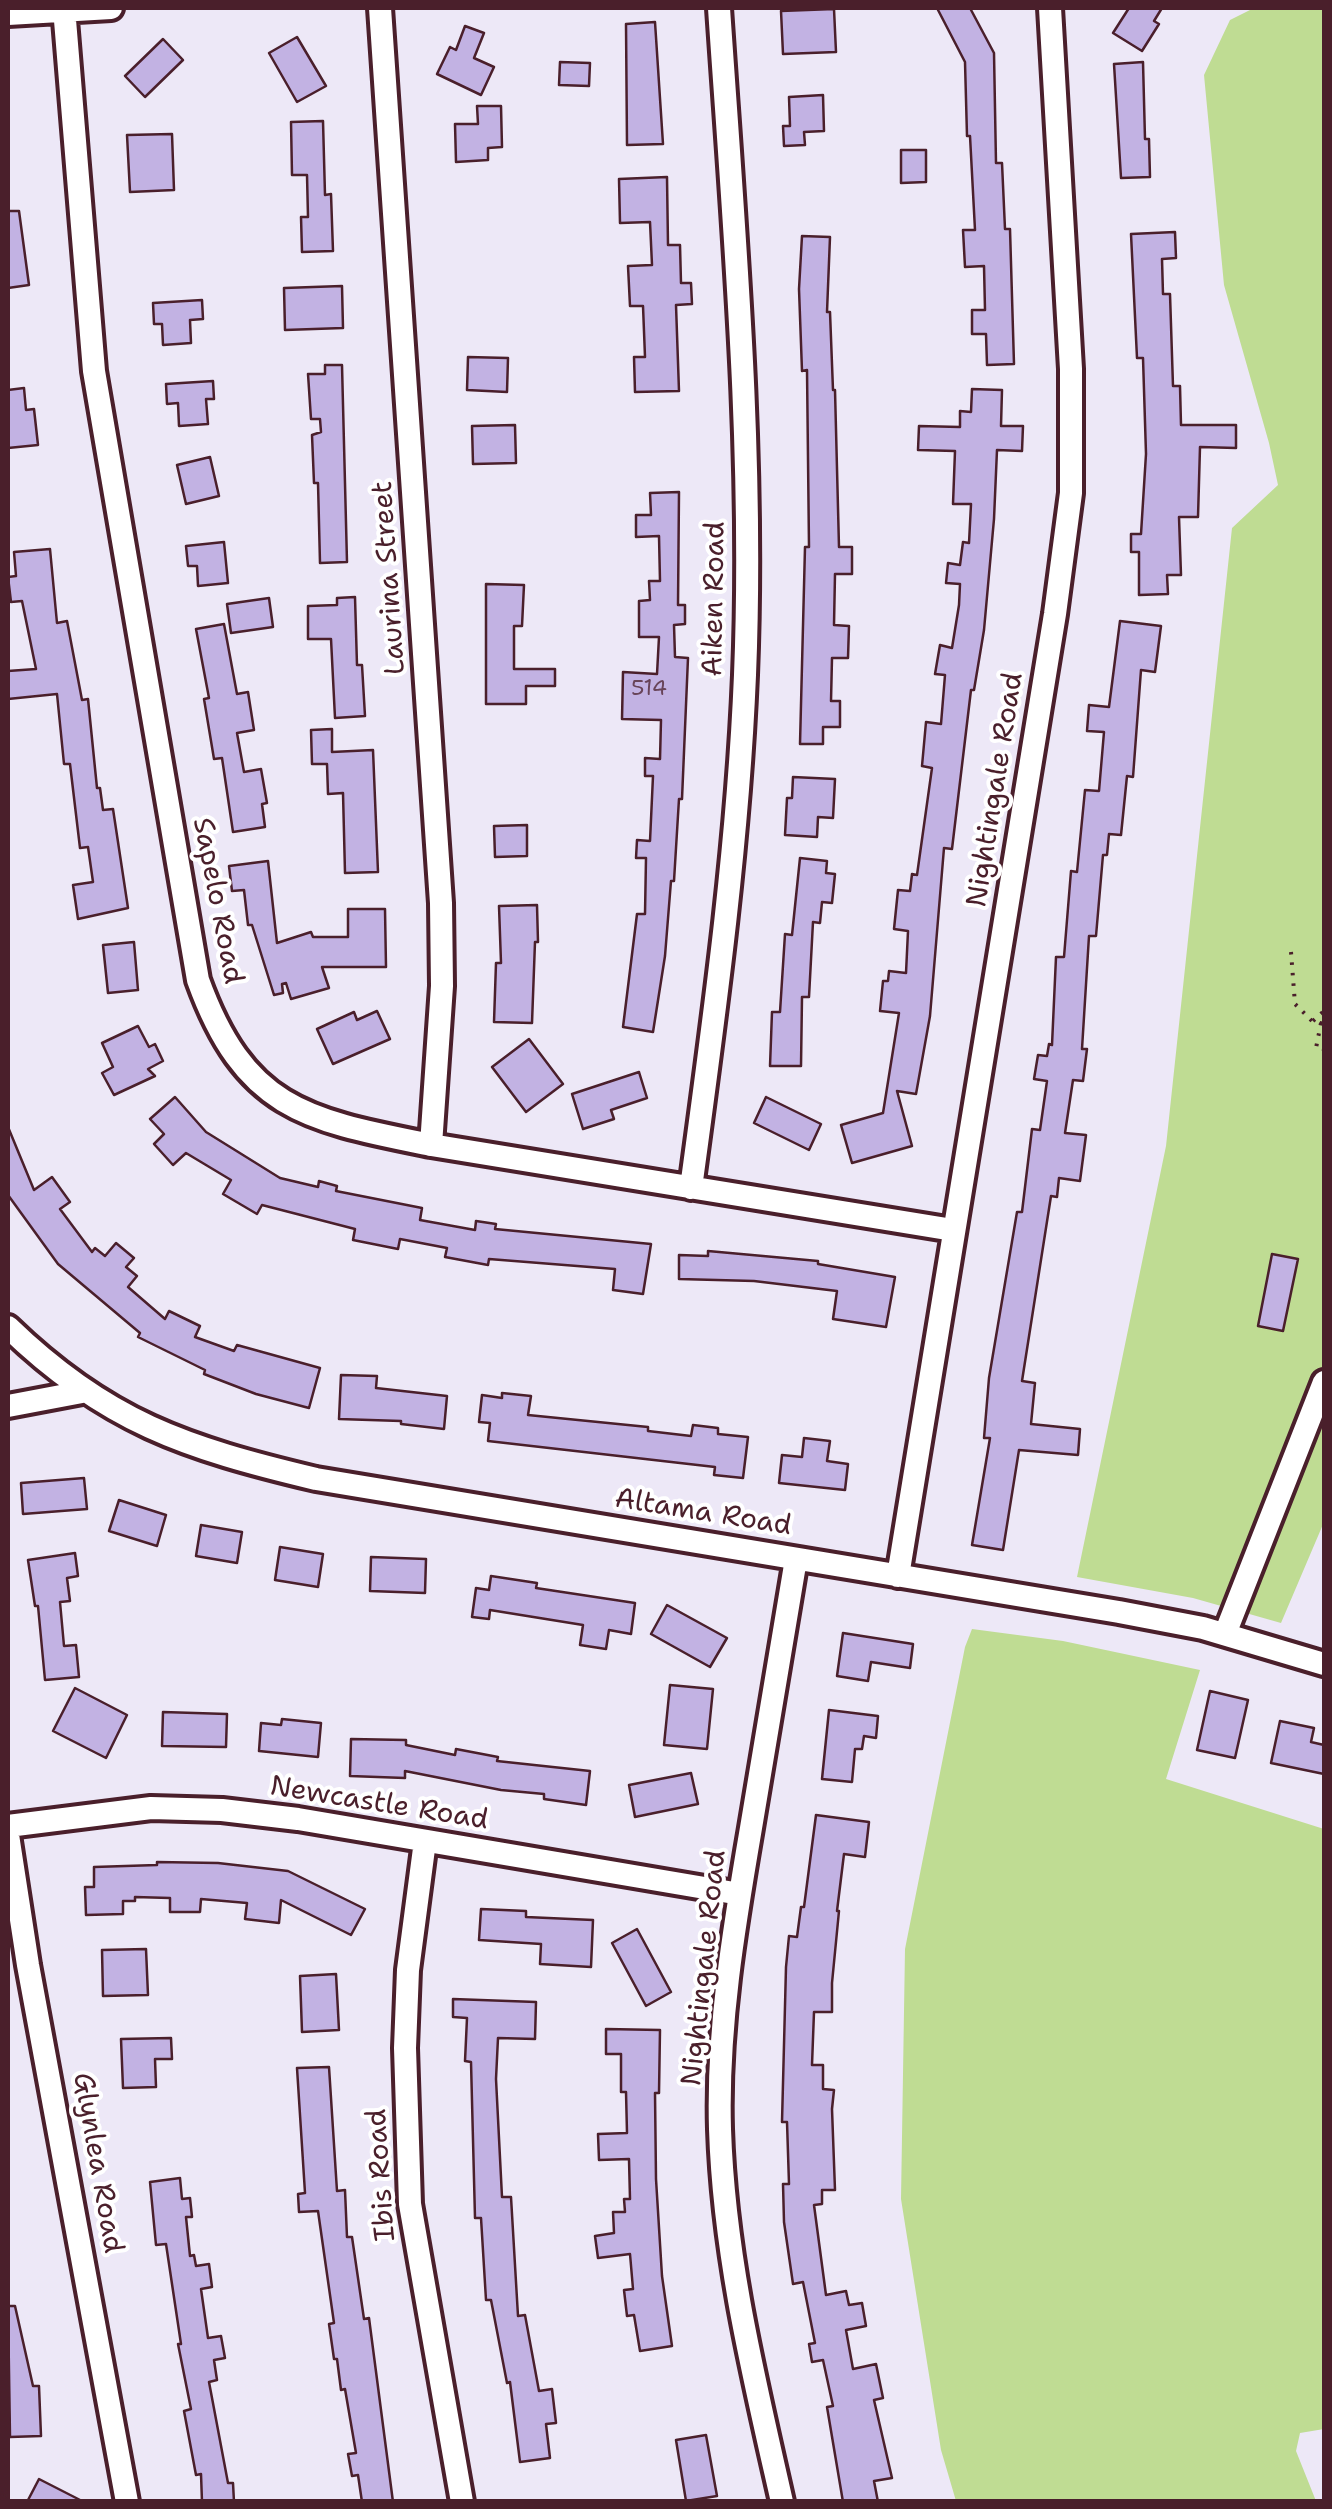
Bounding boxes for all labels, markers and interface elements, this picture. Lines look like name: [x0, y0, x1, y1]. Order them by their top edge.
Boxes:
street label: Laurina Street: [366, 480, 414, 676]
street label: Aiken Road: [697, 521, 733, 677]
street label: Nightingale Road: [961, 670, 1031, 910]
house number: 514: [631, 676, 667, 702]
street label: Sapelo Road: [184, 815, 250, 987]
street label: Altama Road: [612, 1482, 794, 1544]
street label: Newcastle Road: [267, 1770, 491, 1838]
street label: Nightingale Road: [676, 1848, 734, 2088]
street label: Glynlea Road: [65, 2070, 129, 2256]
street label: Ibis Road: [361, 2108, 403, 2242]

